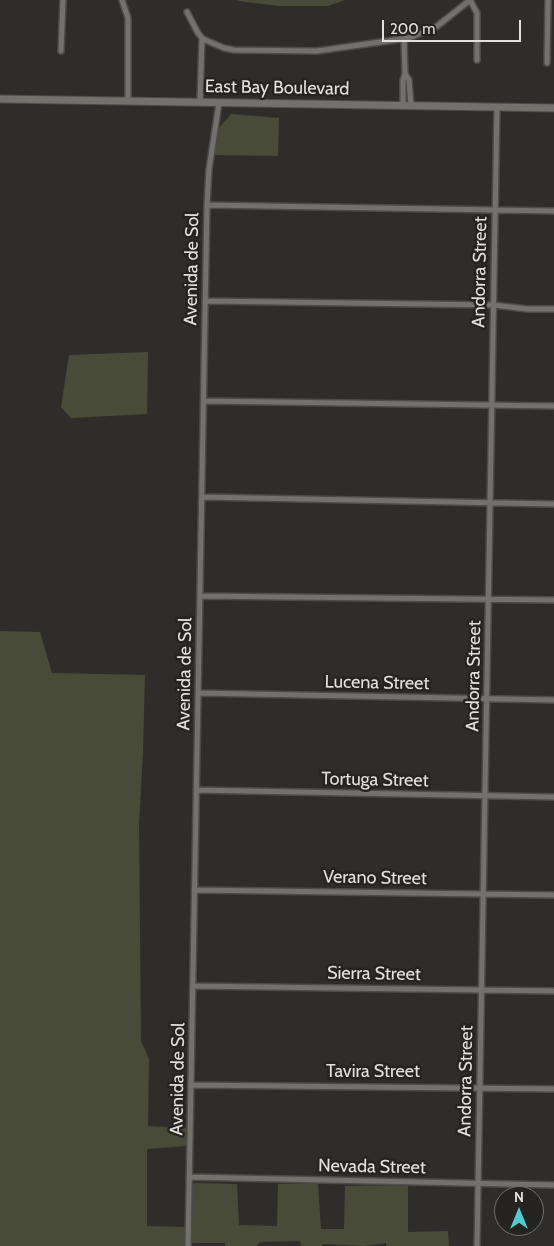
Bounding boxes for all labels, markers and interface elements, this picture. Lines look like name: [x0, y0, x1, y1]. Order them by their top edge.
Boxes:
scale bar: [384, 10, 523, 42]
text: 200 m: [390, 20, 435, 38]
street label: East Bay Boulevard: [205, 76, 349, 100]
street label: Avenida de Sol: [180, 212, 204, 326]
street label: Andorra Street: [468, 216, 492, 328]
street label: Avenida de Sol: [173, 617, 197, 731]
street label: Andorra Street: [462, 620, 486, 732]
street label: Lucena Street: [325, 671, 429, 695]
street label: Tortuga Street: [321, 768, 429, 792]
street label: Verano Street: [323, 866, 427, 890]
street label: Sierra Street: [327, 962, 421, 986]
street label: Avenida de Sol: [166, 1022, 190, 1136]
street label: Andorra Street: [454, 1025, 478, 1137]
street label: Tavira Street: [326, 1061, 420, 1083]
street label: Nevada Street: [318, 1155, 426, 1179]
north arrow: [494, 1186, 544, 1236]
text: N: [514, 1188, 524, 1206]

